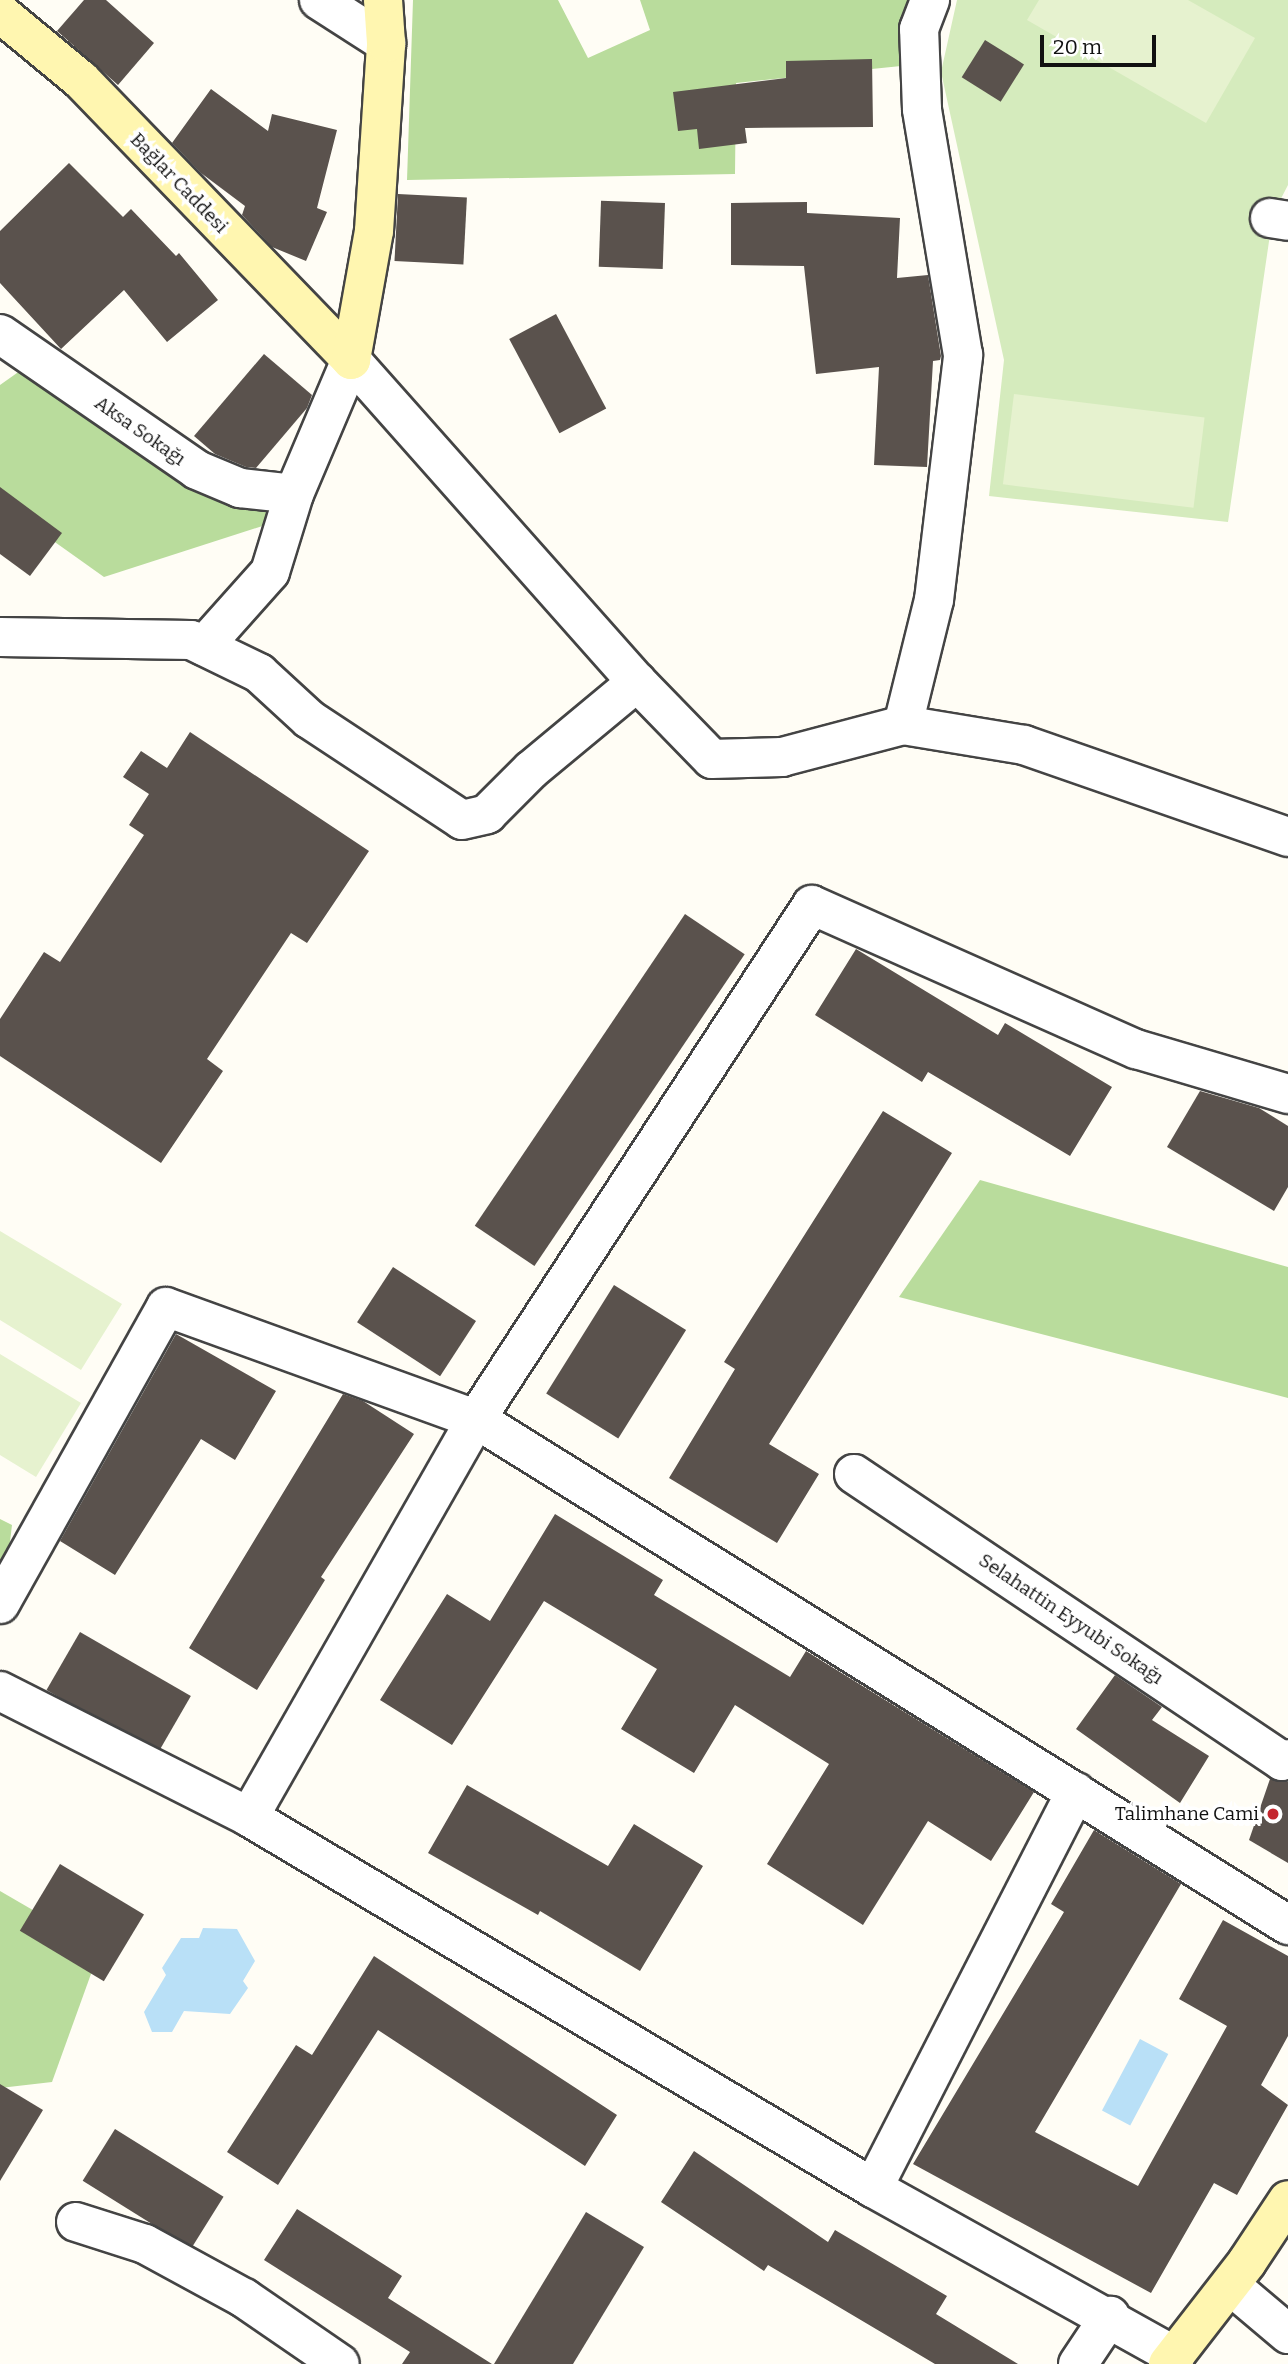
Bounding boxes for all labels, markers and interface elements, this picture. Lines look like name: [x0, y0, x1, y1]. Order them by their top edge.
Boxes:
scale bar: [1043, 21, 1158, 65]
text: 20 m: [1053, 34, 1102, 60]
street label: Bağlar Caddesi: [126, 128, 232, 238]
street label: Aksa Sokağı: [90, 391, 190, 471]
street label: Selahattin Eyyubi Sokağı: [974, 1549, 1168, 1689]
place label: Talimhane Cami: [1115, 1803, 1259, 1825]
marker: Talimhane Cami: [1265, 1806, 1281, 1822]

